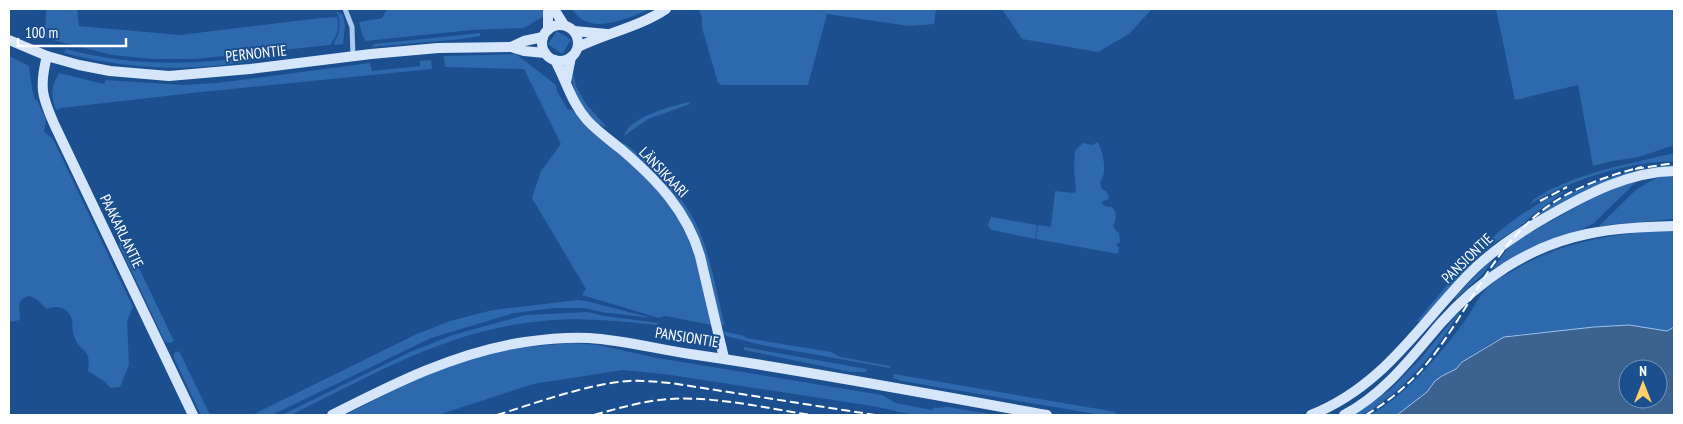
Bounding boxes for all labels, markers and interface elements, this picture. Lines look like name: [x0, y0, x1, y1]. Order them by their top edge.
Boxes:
scale bar: [18, 15, 125, 47]
text: 100 m: [25, 23, 58, 42]
street label: PERNONTIE: [224, 40, 288, 66]
street label: LÄNSIKAARI: [635, 143, 693, 201]
street label: PAAKARLANTIE: [96, 191, 148, 271]
street label: PANSIONTIE: [1437, 229, 1497, 287]
street label: PANSIONTIE: [654, 323, 720, 351]
north arrow: [1618, 359, 1668, 409]
text: N: [1639, 362, 1647, 380]

